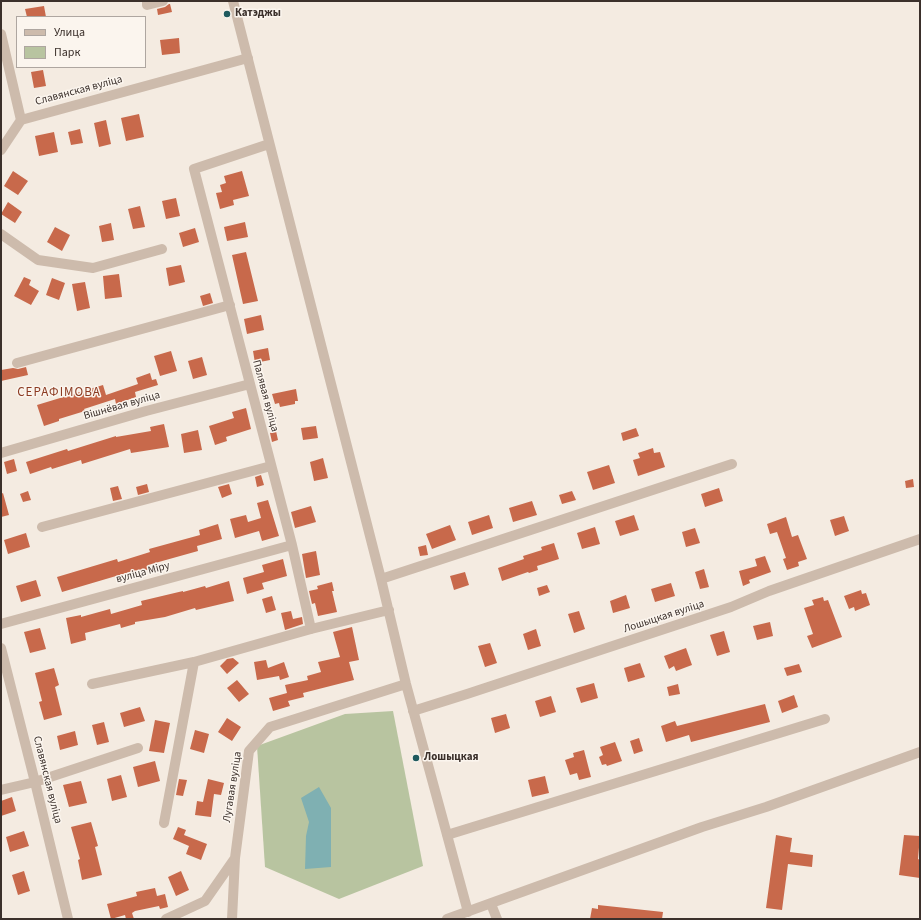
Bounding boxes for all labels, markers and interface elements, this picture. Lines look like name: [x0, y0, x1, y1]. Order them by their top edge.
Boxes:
place label: Катэджы: [235, 7, 281, 21]
marker: Катэджы: [222, 9, 232, 19]
legend: [16, 16, 146, 68]
text: Улица: [54, 24, 85, 41]
text: Парк: [54, 44, 80, 61]
street label: Славянская вуліца: [34, 73, 124, 109]
street label: Палявая вуліца: [249, 359, 281, 433]
district label: СЕРАФІМОВА: [17, 385, 101, 401]
street label: Вішнёвая вуліца: [82, 389, 162, 423]
street label: вуліца Міру: [115, 560, 171, 586]
street label: Лошыцкая вуліца: [622, 598, 706, 636]
street label: Славянская вуліца: [30, 735, 64, 825]
street label: Лугавая вуліца: [221, 751, 245, 823]
place label: Лошыцкая: [424, 751, 479, 765]
marker: Лошыцкая: [411, 753, 421, 763]

